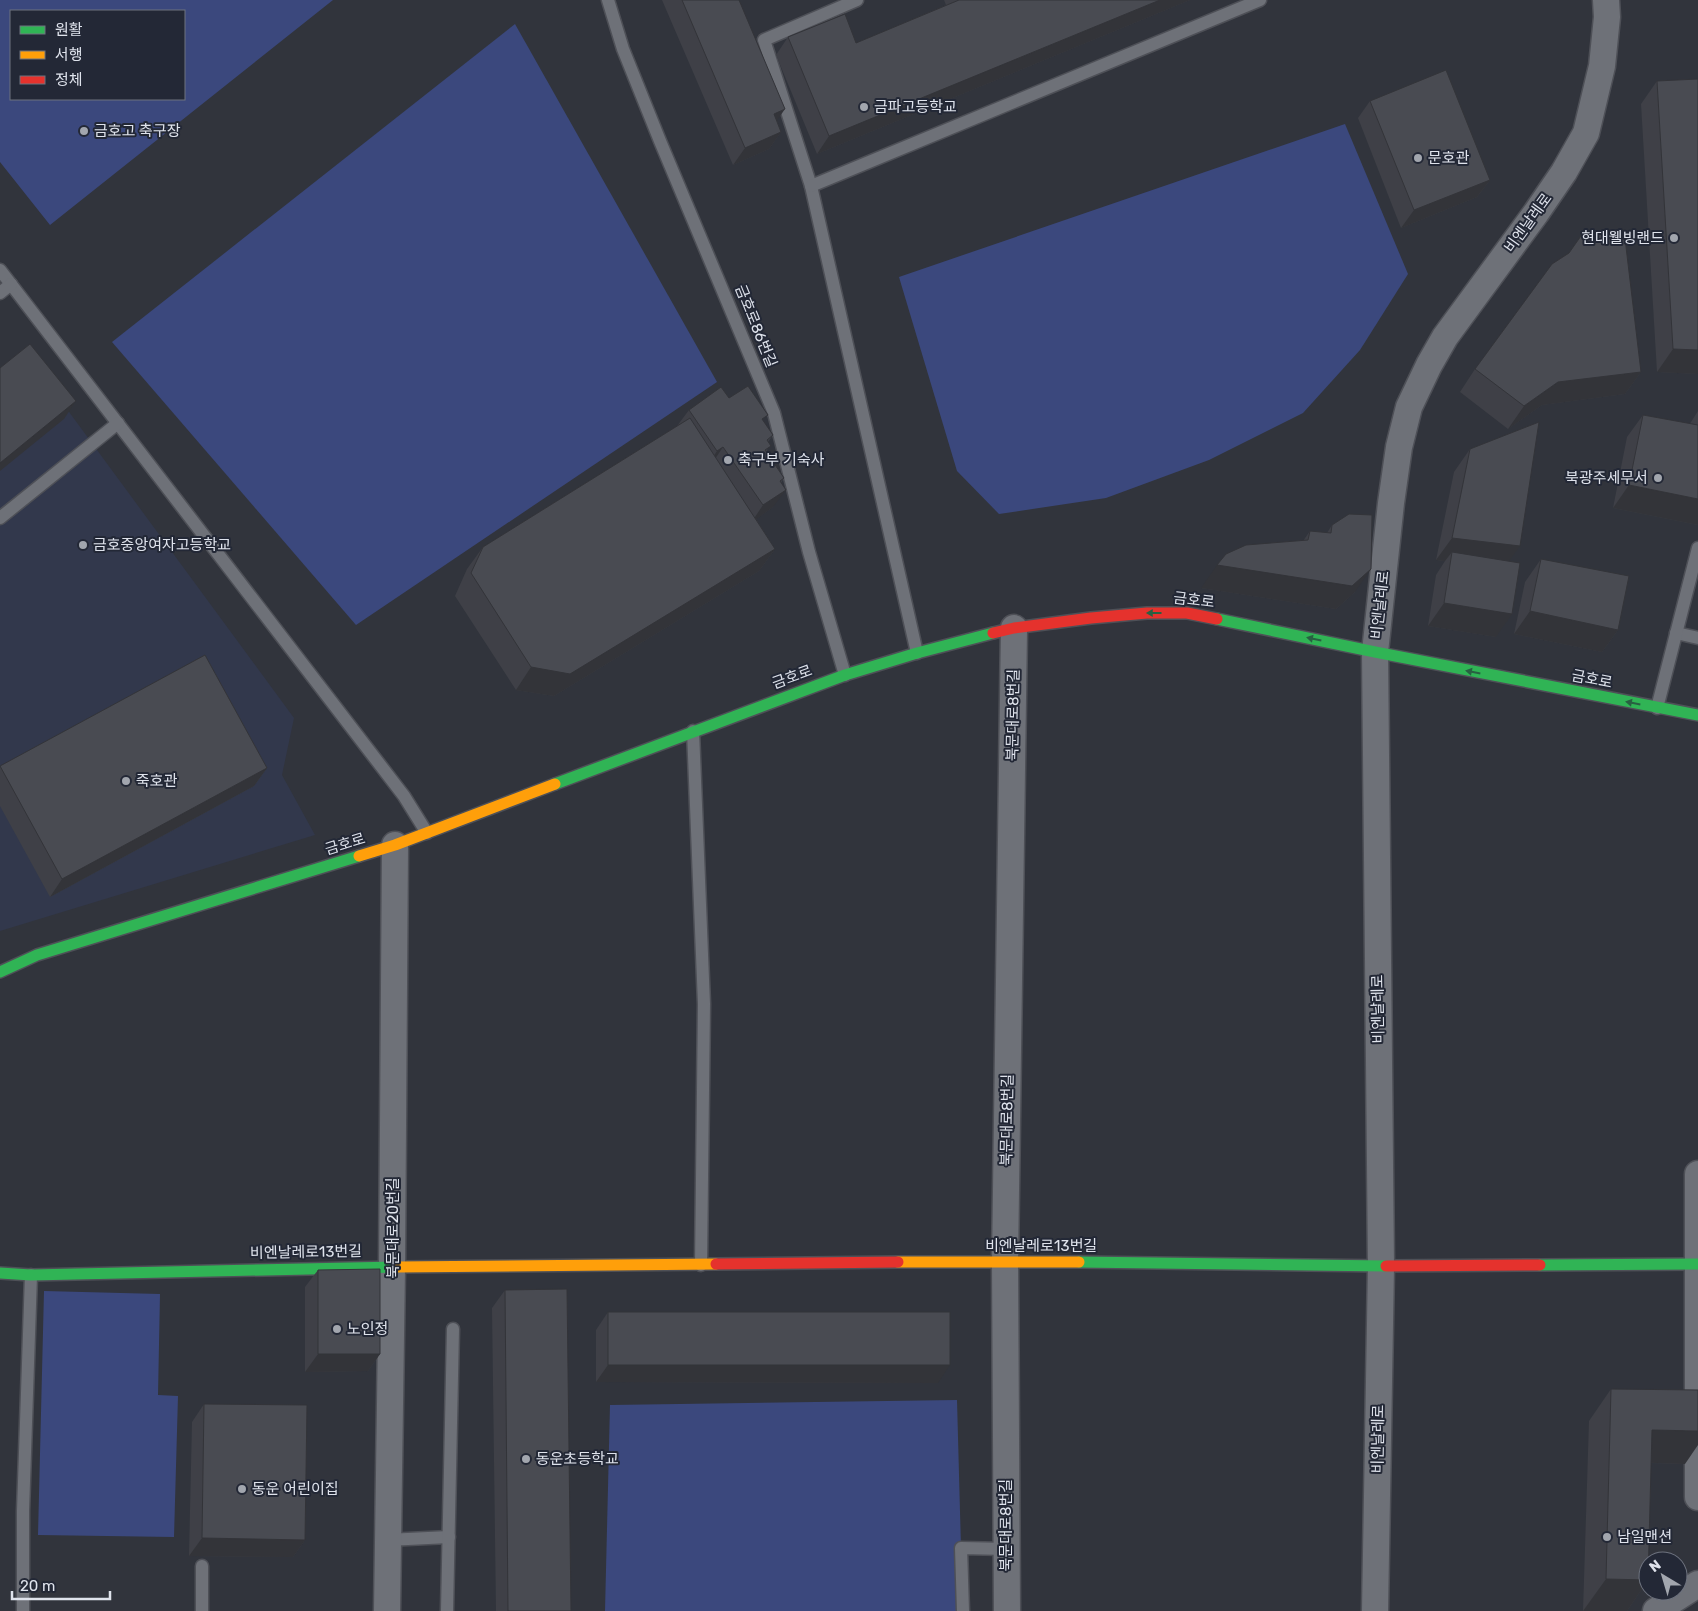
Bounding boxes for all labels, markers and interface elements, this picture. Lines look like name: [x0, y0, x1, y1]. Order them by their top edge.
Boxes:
legend: [10, 10, 185, 100]
text: 원활: [55, 21, 83, 39]
text: 서행: [55, 46, 83, 64]
text: 정체: [55, 71, 83, 89]
place label: 금파고등학교: [874, 98, 957, 116]
marker: 금파고등학교: [858, 101, 870, 113]
place label: 금호고 축구장: [94, 122, 181, 140]
marker: 금호고 축구장: [78, 125, 90, 137]
place label: 문호관: [1428, 149, 1470, 167]
marker: 문호관: [1412, 152, 1424, 164]
street label: 비엔날레로: [1500, 190, 1556, 256]
place label: 현대웰빙랜드: [1581, 229, 1664, 247]
marker: 현대웰빙랜드: [1668, 232, 1680, 244]
street label: 금호로86번길: [731, 282, 781, 370]
place label: 축구부 기숙사: [738, 451, 825, 469]
marker: 축구부 기숙사: [722, 454, 734, 466]
place label: 북광주세무서: [1565, 469, 1648, 487]
marker: 북광주세무서: [1652, 472, 1664, 484]
place label: 금호중앙여자고등학교: [93, 536, 231, 554]
marker: 금호중앙여자고등학교: [77, 539, 89, 551]
street label: 비엔날레로: [1367, 570, 1393, 640]
street label: 금호로: [1172, 589, 1216, 611]
one-way arrow: [1146, 609, 1162, 617]
one-way arrow: [1306, 635, 1322, 643]
street label: 금호로: [769, 661, 815, 693]
street label: 금호로: [1570, 666, 1614, 692]
one-way arrow: [1465, 667, 1481, 675]
street label: 북문대로8번길: [1003, 669, 1023, 761]
one-way arrow: [1625, 699, 1640, 707]
place label: 죽호관: [136, 772, 178, 790]
marker: 죽호관: [120, 775, 132, 787]
street label: 금호로: [323, 829, 367, 859]
street label: 비엔날레로: [1368, 974, 1388, 1044]
street label: 북문대로8번길: [997, 1074, 1017, 1166]
street label: 북문대로20번길: [384, 1177, 402, 1279]
street label: 비엔날레로13번길: [985, 1237, 1097, 1255]
street label: 비엔날레로13번길: [250, 1242, 362, 1262]
place label: 노인정: [347, 1320, 388, 1338]
marker: 노인정: [331, 1323, 343, 1335]
street label: 비엔날레로: [1368, 1404, 1388, 1474]
place label: 동운초등학교: [536, 1450, 619, 1468]
marker: 동운초등학교: [520, 1453, 532, 1465]
street label: 북문대로8번길: [997, 1479, 1015, 1571]
place label: 동운 어린이집: [252, 1480, 338, 1498]
marker: 동운 어린이집: [236, 1483, 248, 1495]
place label: 남일맨션: [1617, 1528, 1672, 1546]
marker: 남일맨션: [1601, 1531, 1613, 1543]
north arrow: [1638, 1551, 1688, 1601]
text: N: [1646, 1556, 1665, 1576]
scale bar: [12, 1568, 110, 1600]
text: 20 m: [20, 1577, 55, 1595]

